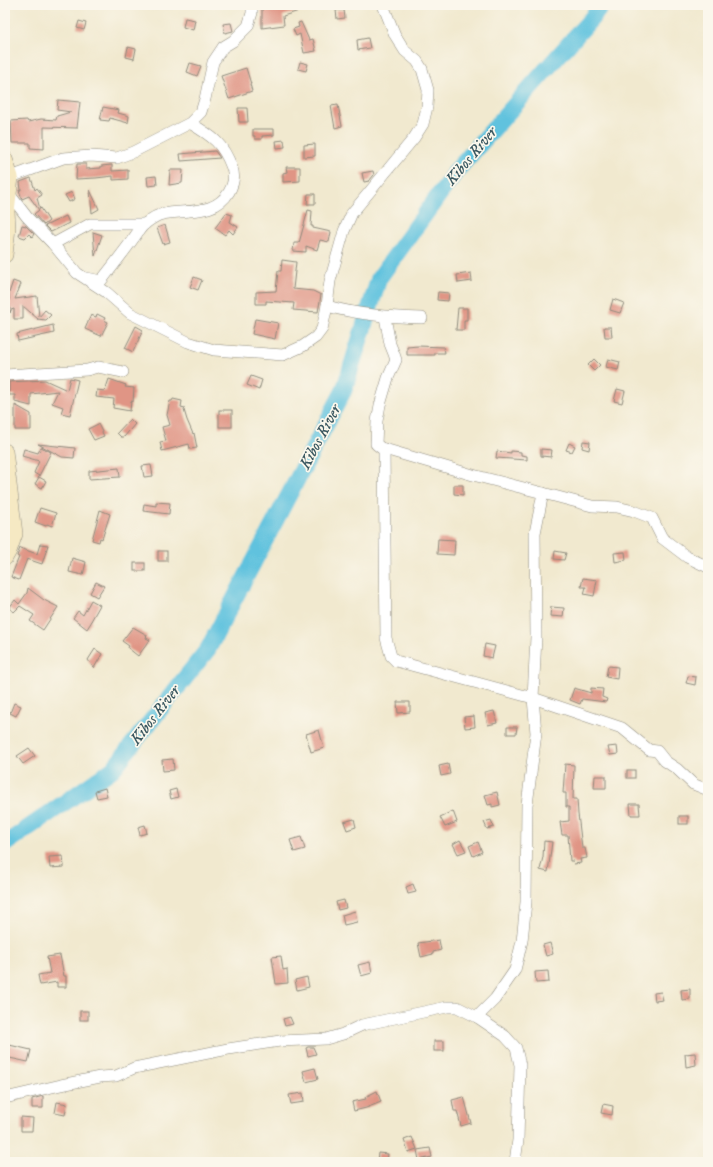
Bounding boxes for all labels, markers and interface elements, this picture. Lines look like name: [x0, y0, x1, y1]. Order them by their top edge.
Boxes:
water label: Kibos River: [440, 122, 502, 190]
water label: Kibos River: [294, 400, 346, 474]
water label: Kibos River: [125, 680, 185, 750]

